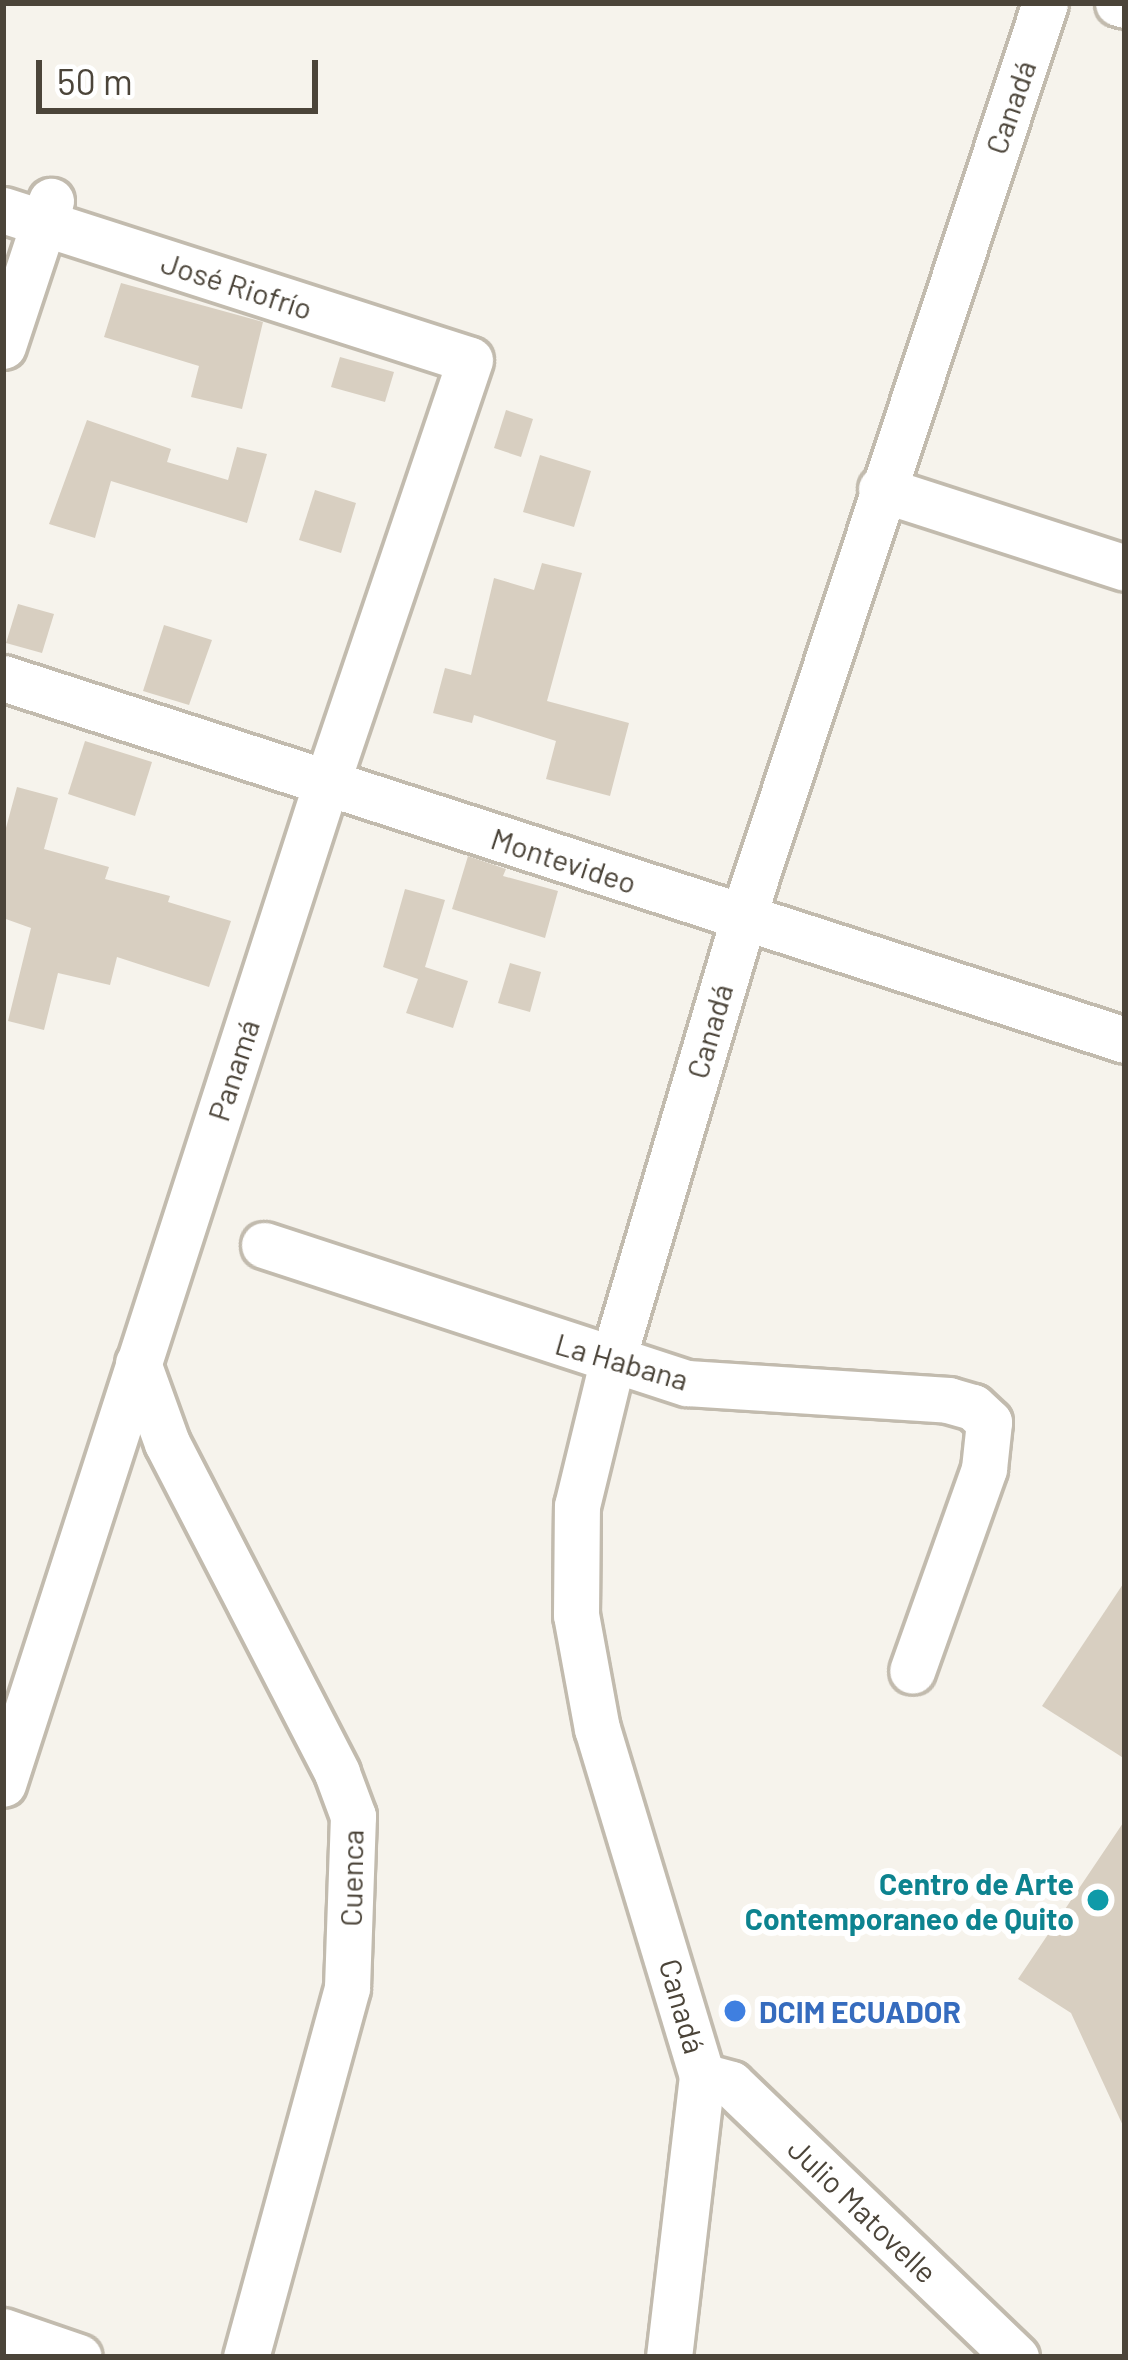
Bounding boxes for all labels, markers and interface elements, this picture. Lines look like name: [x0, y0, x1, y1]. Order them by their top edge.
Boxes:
scale bar: [42, 36, 324, 110]
street label: Canadá: [977, 56, 1043, 158]
text: 50 m: [57, 59, 133, 102]
street label: José Riofrío: [157, 244, 317, 326]
street label: Montevideo: [487, 820, 641, 900]
street label: Canadá: [678, 980, 740, 1082]
street label: Panamá: [200, 1015, 266, 1125]
street label: La Habana: [551, 1325, 693, 1397]
street label: Cuenca: [332, 1829, 370, 1927]
place label: Centro de Arte Contemporaneo de Quito: [745, 1865, 1074, 1936]
marker: Centro de Arte Contemporaneo de Quito: [1085, 1887, 1111, 1913]
street label: Canadá: [652, 1955, 714, 2057]
place label: DCIM ECUADOR: [759, 1993, 961, 2029]
marker: DCIM ECUADOR: [722, 1998, 748, 2024]
street label: Julio Matovelle: [781, 2130, 945, 2290]

